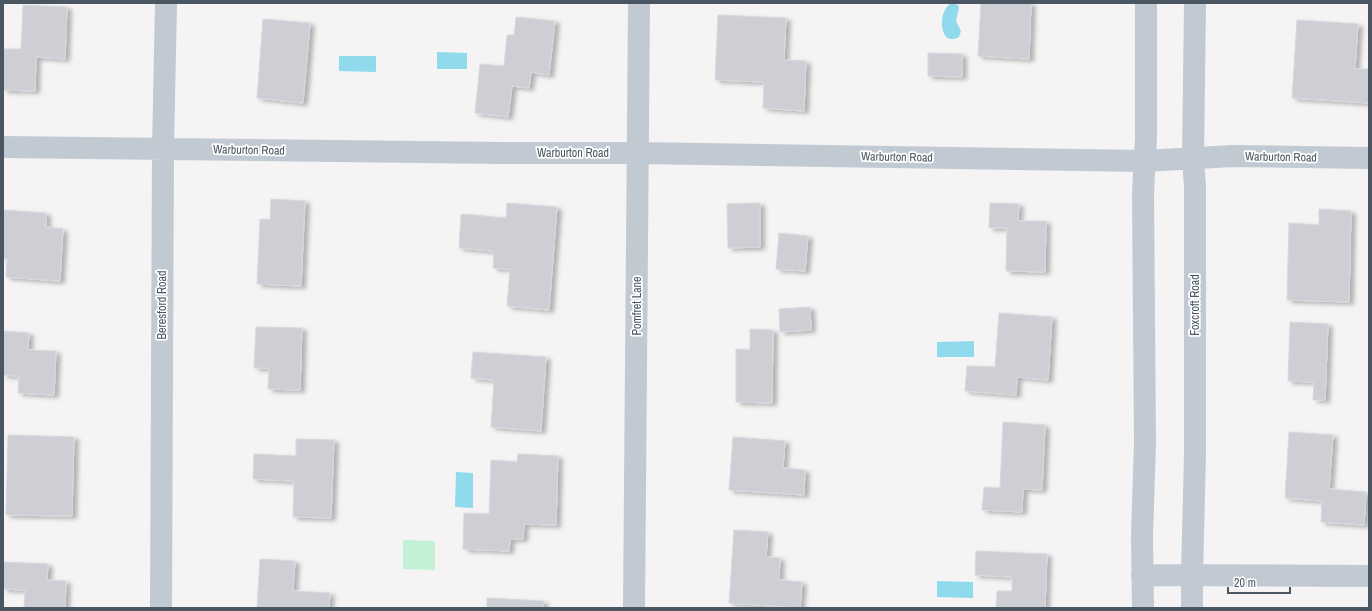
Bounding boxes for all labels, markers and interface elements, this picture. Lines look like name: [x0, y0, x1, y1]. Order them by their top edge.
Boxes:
street label: Warburton Road: [213, 141, 285, 159]
street label: Warburton Road: [537, 145, 609, 161]
street label: Warburton Road: [861, 148, 933, 166]
street label: Warburton Road: [1245, 148, 1317, 166]
street label: Beresford Road: [154, 271, 170, 339]
street label: Foxcroft Road: [1187, 274, 1203, 336]
street label: Pomfret Lane: [629, 276, 645, 336]
scale bar: [1228, 569, 1290, 595]
text: 20 m: [1234, 575, 1256, 591]

